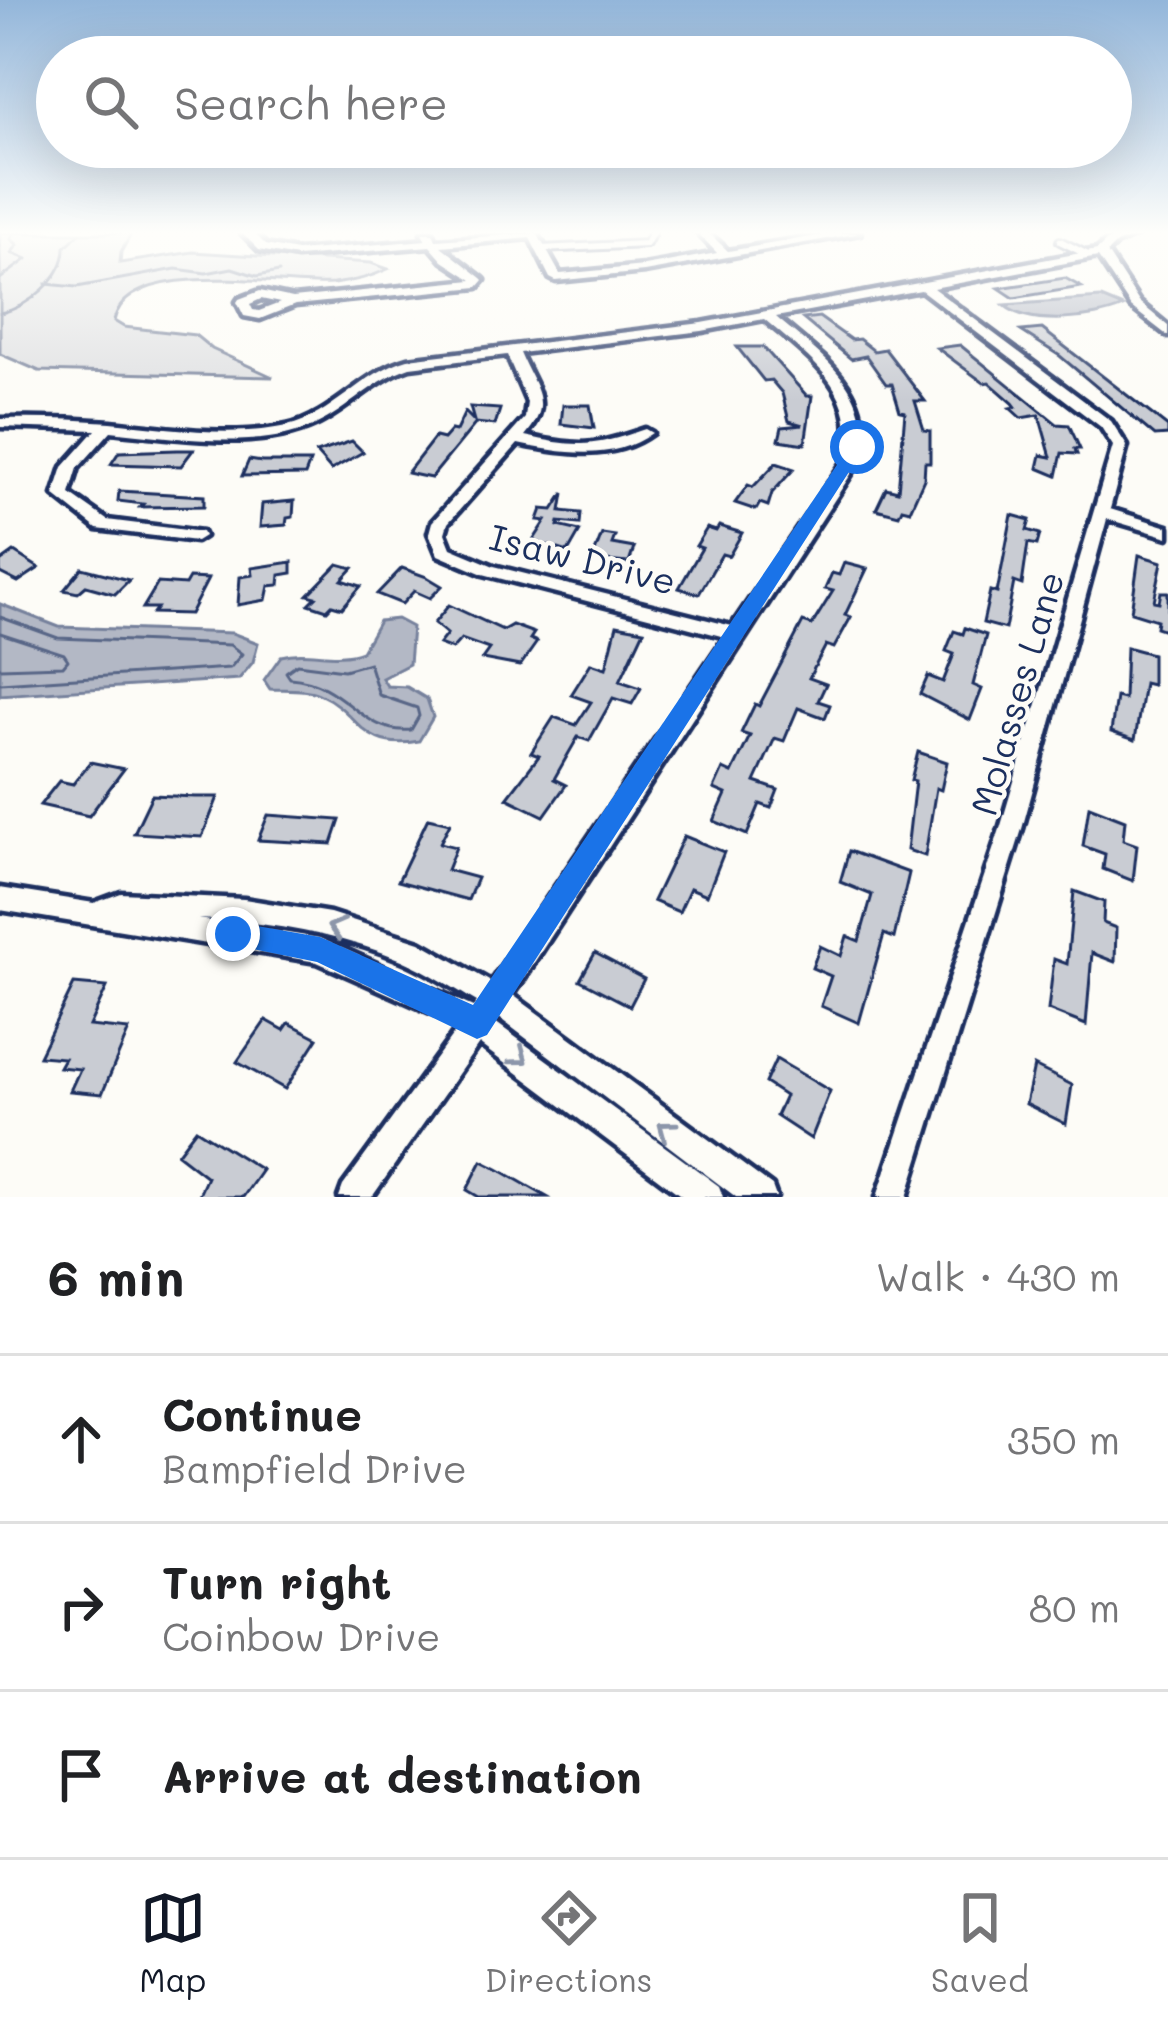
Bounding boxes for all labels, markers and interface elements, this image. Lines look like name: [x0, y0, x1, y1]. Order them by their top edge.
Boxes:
search box: [36, 36, 1132, 168]
icon: search: [78, 69, 144, 135]
text: Search here: [174, 73, 448, 131]
route start: [830, 420, 884, 474]
street label: Isaw Drive: [485, 512, 681, 604]
street label: Molasses Lane: [959, 566, 1073, 820]
route end: [206, 907, 260, 961]
one-way arrow: [326, 918, 347, 943]
one-way arrow: [507, 1042, 528, 1064]
one-way arrow: [657, 1121, 679, 1143]
text: 6 min: [48, 1242, 184, 1309]
text: Walk · 430 m: [876, 1250, 1120, 1301]
text: Continue: [162, 1384, 362, 1442]
icon: ahead: [48, 1406, 114, 1472]
text: 350 m: [1007, 1413, 1120, 1464]
text: Bampfield Drive: [162, 1442, 467, 1493]
text: Turn right: [162, 1552, 391, 1610]
icon: right: [48, 1574, 114, 1640]
text: 80 m: [1029, 1581, 1120, 1632]
text: Coinbow Drive: [162, 1610, 440, 1661]
icon: arrive: [48, 1742, 114, 1808]
text: Arrive at destination: [162, 1746, 642, 1804]
tab: Map: [139, 1885, 206, 2000]
tab: Directions: [485, 1885, 652, 2000]
tab: Saved: [931, 1885, 1029, 2000]

